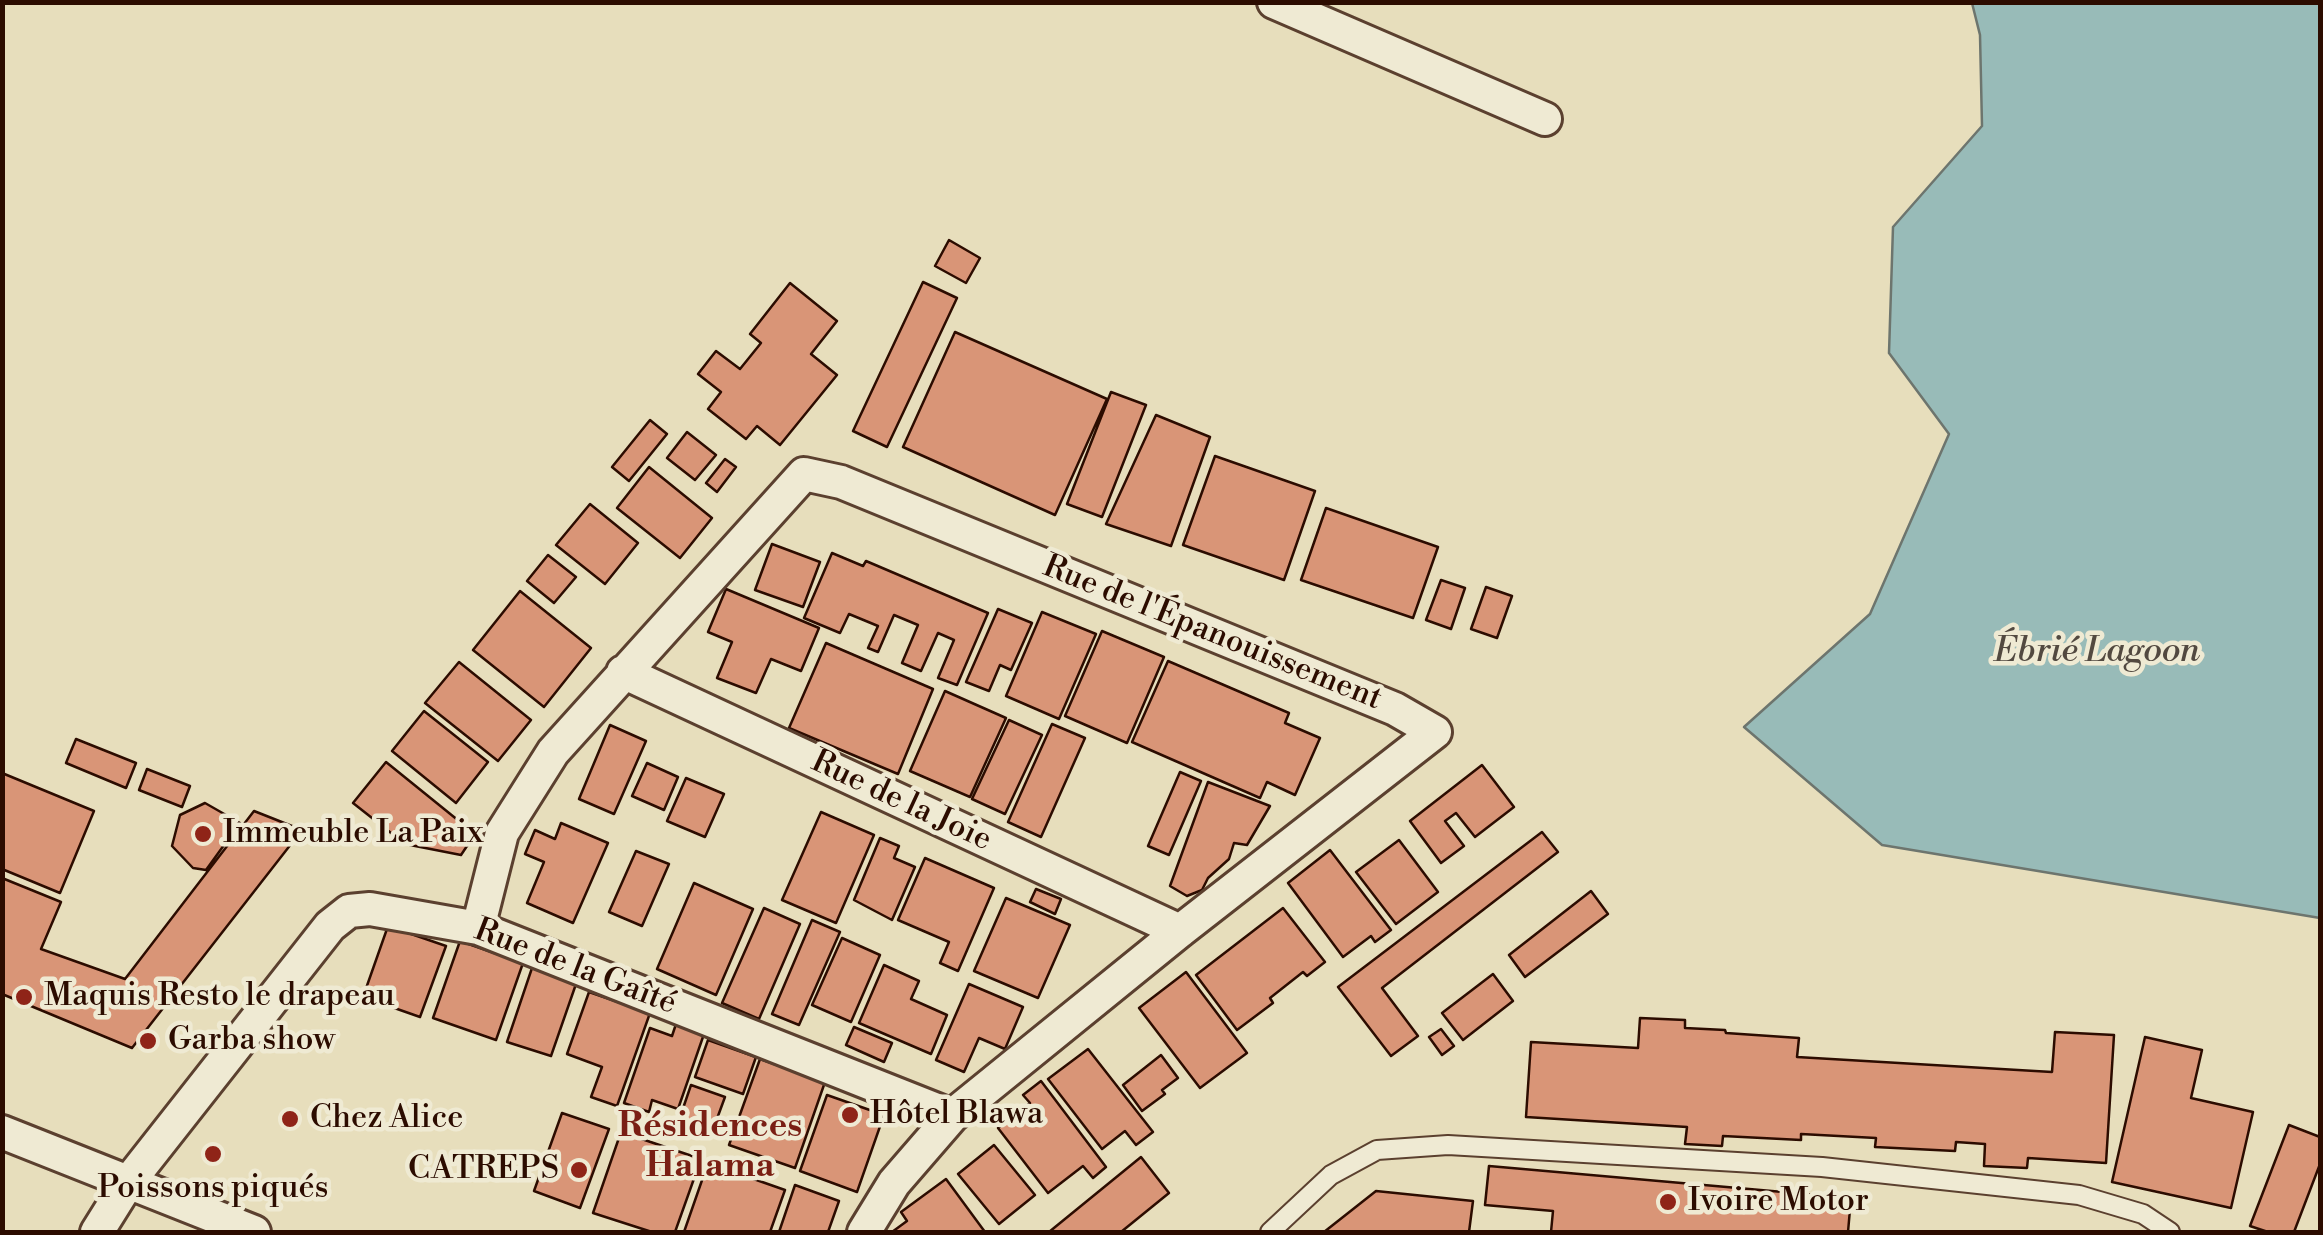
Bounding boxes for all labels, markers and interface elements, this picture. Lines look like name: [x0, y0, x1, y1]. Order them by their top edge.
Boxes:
street label: Rue de l'Épanouissement: [1037, 548, 1387, 720]
water label: Ébrié Lagoon: [1994, 632, 2200, 674]
street label: Rue de la Joie: [805, 743, 997, 861]
place label: Immeuble La Paix: [223, 815, 483, 853]
marker: Immeuble La Paix: [192, 823, 214, 845]
street label: Rue de la Gaîté: [468, 912, 682, 1024]
place label: Maquis Resto le drapeau: [44, 978, 395, 1016]
marker: Maquis Resto le drapeau: [13, 986, 35, 1008]
place label: Garba show: [168, 1022, 335, 1060]
marker: Garba show: [137, 1030, 159, 1052]
place label: Hôtel Blawa: [870, 1096, 1043, 1134]
place label: Chez Alice: [310, 1100, 463, 1138]
marker: Hôtel Blawa: [839, 1104, 861, 1126]
district label: Résidences Halama: [618, 1107, 802, 1189]
marker: Chez Alice: [279, 1108, 301, 1130]
marker: Poissons piqués: [202, 1143, 224, 1165]
place label: CATREPS: [408, 1151, 559, 1189]
marker: CATREPS: [568, 1159, 590, 1181]
place label: Poissons piqués: [97, 1170, 329, 1208]
place label: Ivoire Motor: [1688, 1183, 1869, 1221]
marker: Ivoire Motor: [1657, 1191, 1679, 1213]

